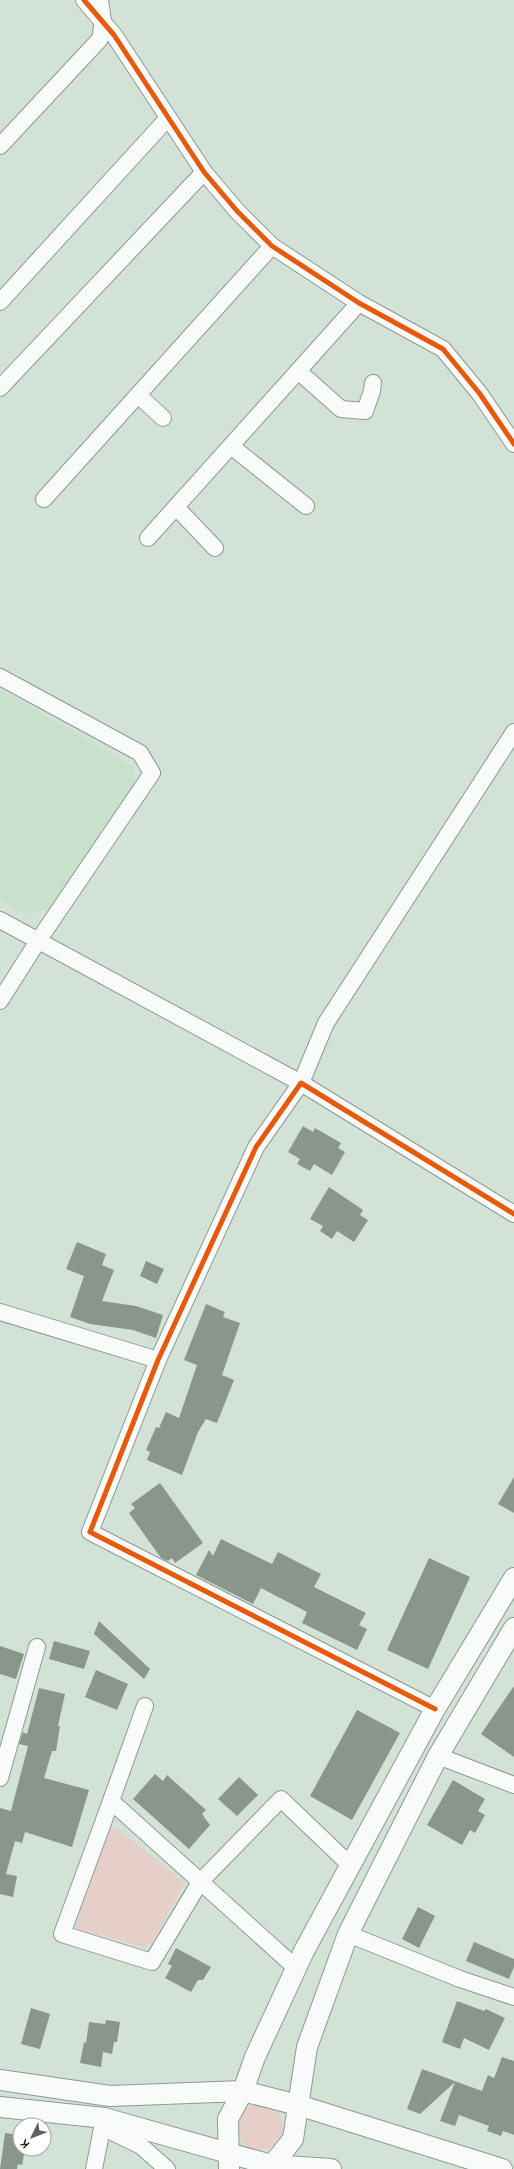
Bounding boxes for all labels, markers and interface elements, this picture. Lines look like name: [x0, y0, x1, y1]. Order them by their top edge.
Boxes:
north arrow: [12, 2117, 52, 2157]
text: K: [18, 2135, 33, 2151]

